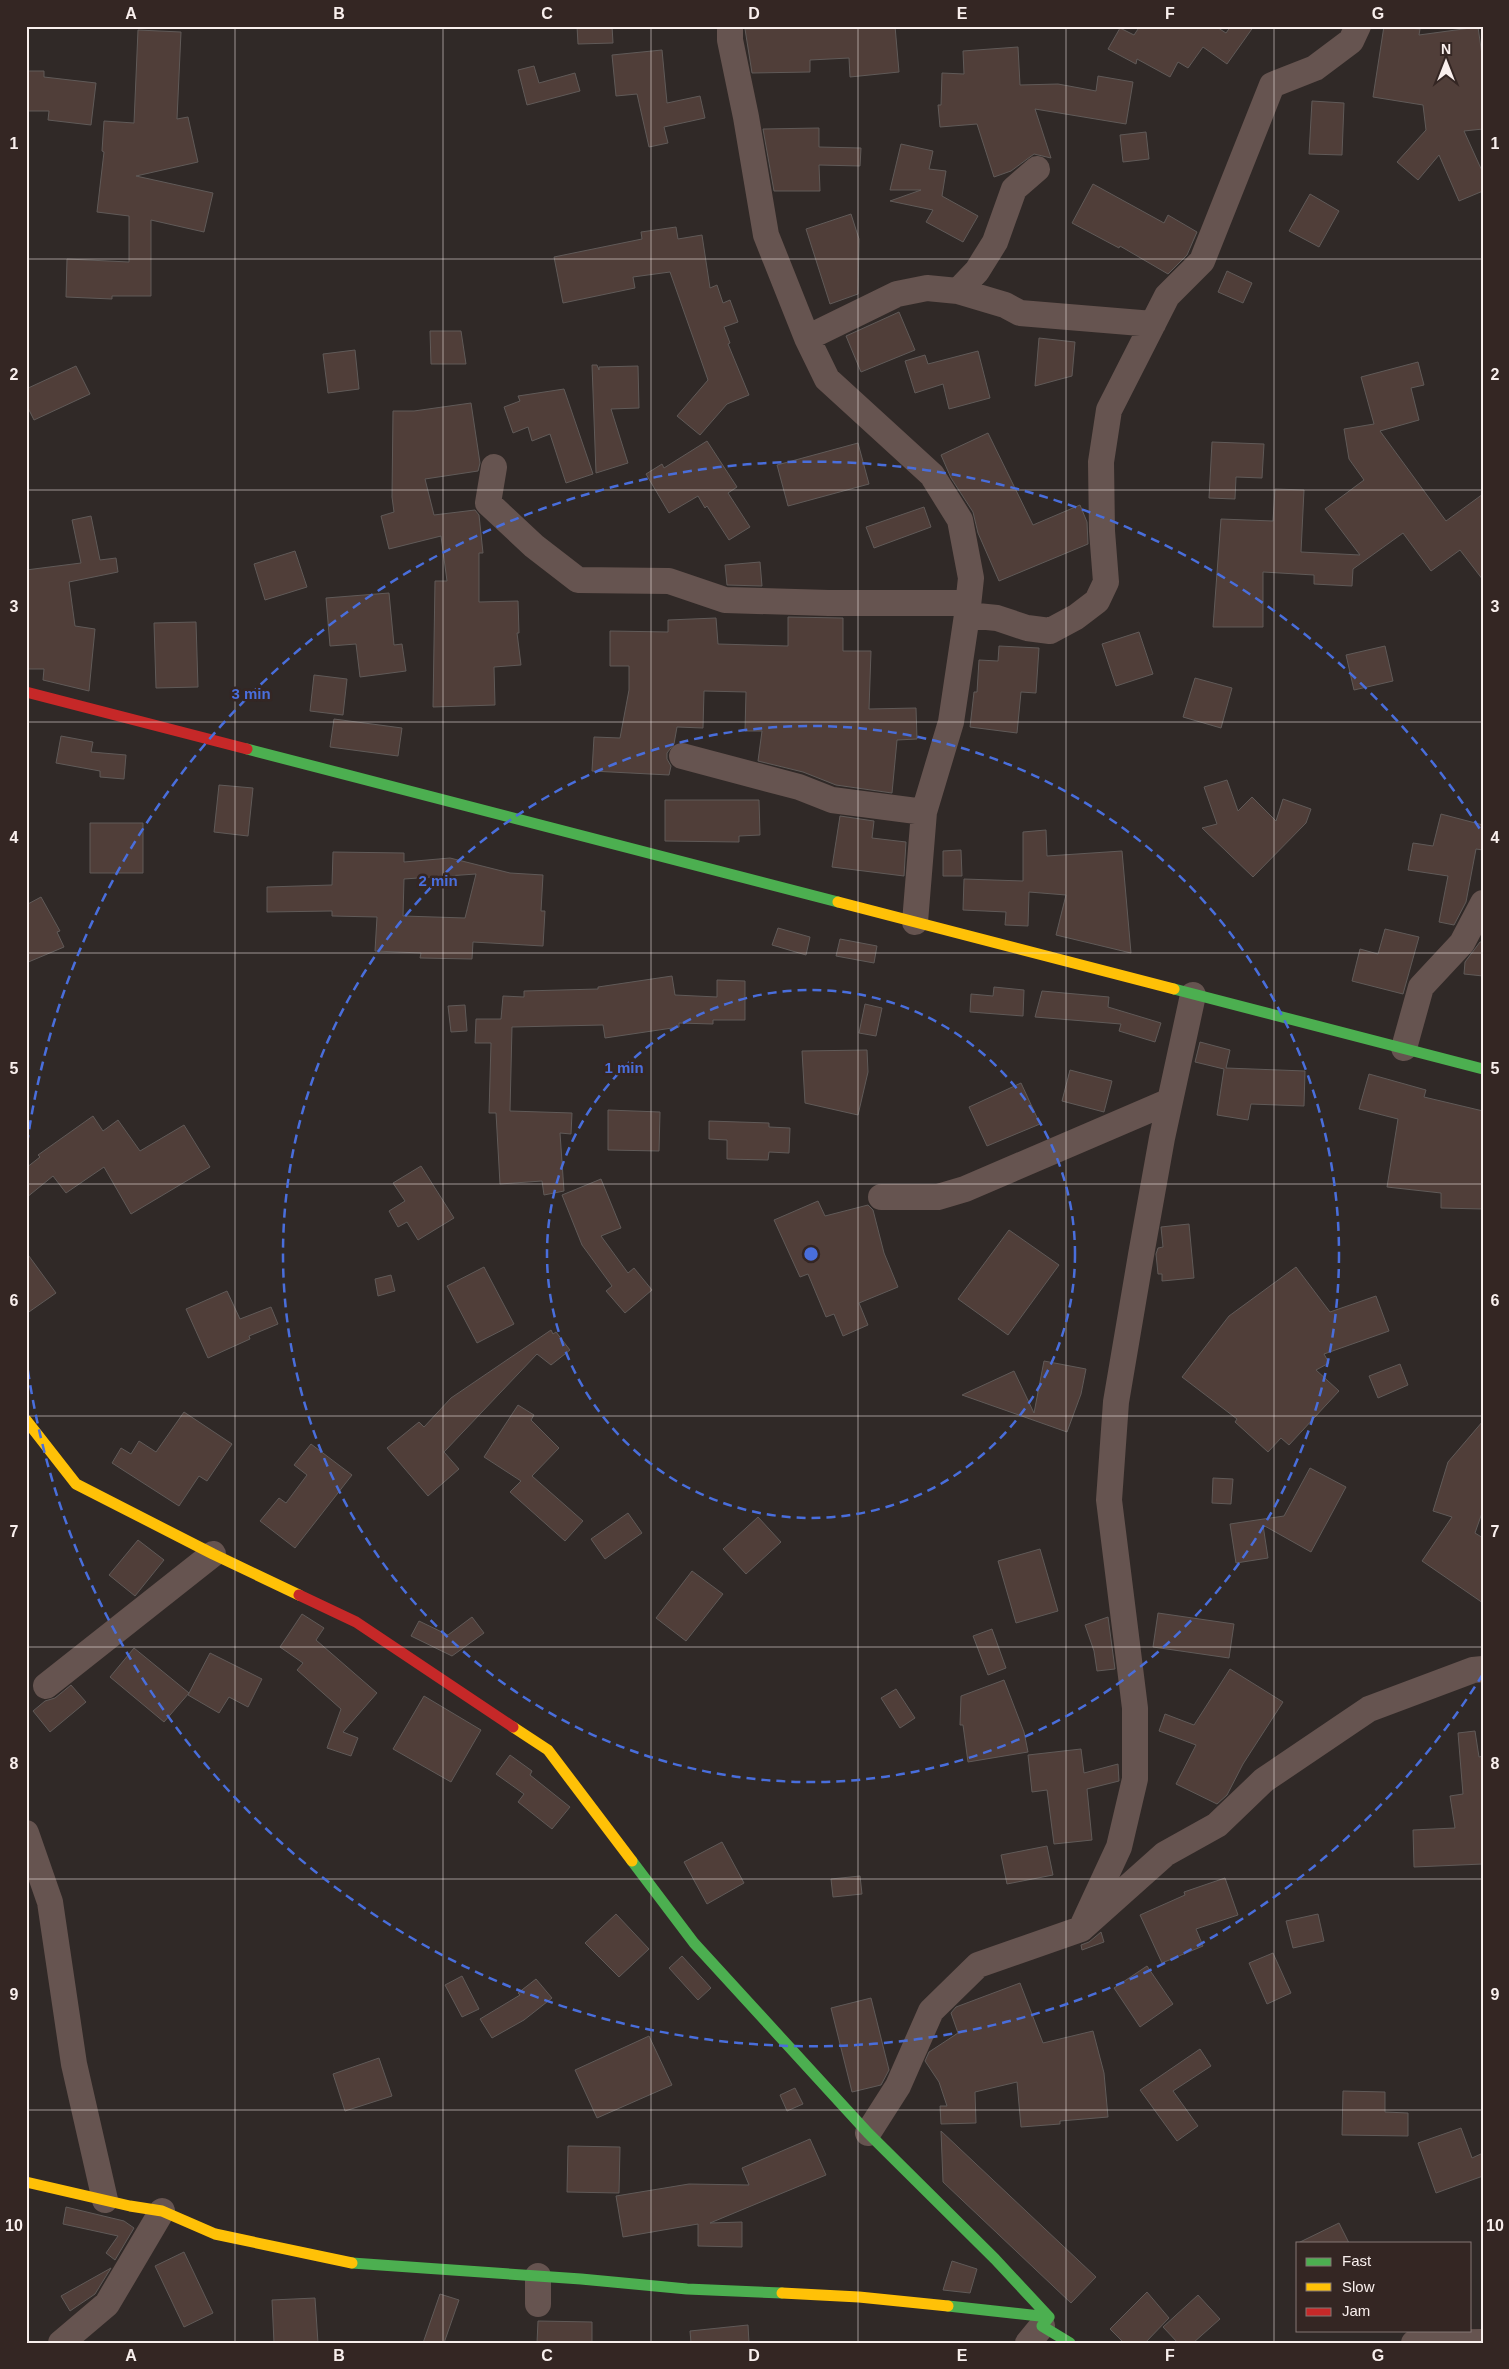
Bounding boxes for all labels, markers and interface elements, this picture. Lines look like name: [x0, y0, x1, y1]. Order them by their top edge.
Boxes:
text: A: [125, 5, 137, 22]
text: B: [333, 5, 345, 22]
text: C: [541, 5, 553, 22]
text: D: [748, 5, 760, 22]
text: E: [957, 5, 968, 22]
text: F: [1165, 5, 1175, 22]
text: G: [1372, 5, 1384, 22]
north arrow: [1422, 38, 1472, 88]
text: N: [1441, 41, 1451, 57]
text: 1: [10, 135, 19, 152]
text: 1: [1491, 135, 1500, 152]
text: 2: [10, 366, 19, 383]
text: 2: [1491, 366, 1500, 383]
text: 3: [10, 598, 19, 615]
text: 3: [1491, 598, 1500, 615]
text: 3 min: [231, 685, 271, 702]
text: 4: [10, 829, 19, 846]
text: 4: [1491, 829, 1500, 846]
text: 2 min: [418, 872, 458, 889]
text: 1 min: [604, 1059, 644, 1076]
text: 5: [10, 1060, 19, 1077]
text: 5: [1491, 1060, 1500, 1077]
centre of rings: [802, 1245, 820, 1263]
text: 6: [10, 1292, 19, 1309]
text: 6: [1491, 1292, 1500, 1309]
text: 7: [10, 1523, 19, 1540]
text: 7: [1491, 1523, 1500, 1540]
text: 8: [10, 1755, 19, 1772]
text: 8: [1491, 1755, 1500, 1772]
text: 9: [10, 1986, 19, 2003]
text: 9: [1491, 1986, 1500, 2003]
text: 10: [5, 2217, 23, 2234]
text: 10: [1486, 2217, 1504, 2234]
legend: [1296, 2242, 1472, 2332]
text: Fast: [1342, 2252, 1372, 2269]
text: Slow: [1342, 2278, 1375, 2295]
text: Jam: [1342, 2302, 1370, 2319]
text: A: [125, 2347, 137, 2364]
text: B: [333, 2347, 345, 2364]
text: C: [541, 2347, 553, 2364]
text: D: [748, 2347, 760, 2364]
text: E: [957, 2347, 968, 2364]
text: F: [1165, 2347, 1175, 2364]
text: G: [1372, 2347, 1384, 2364]

